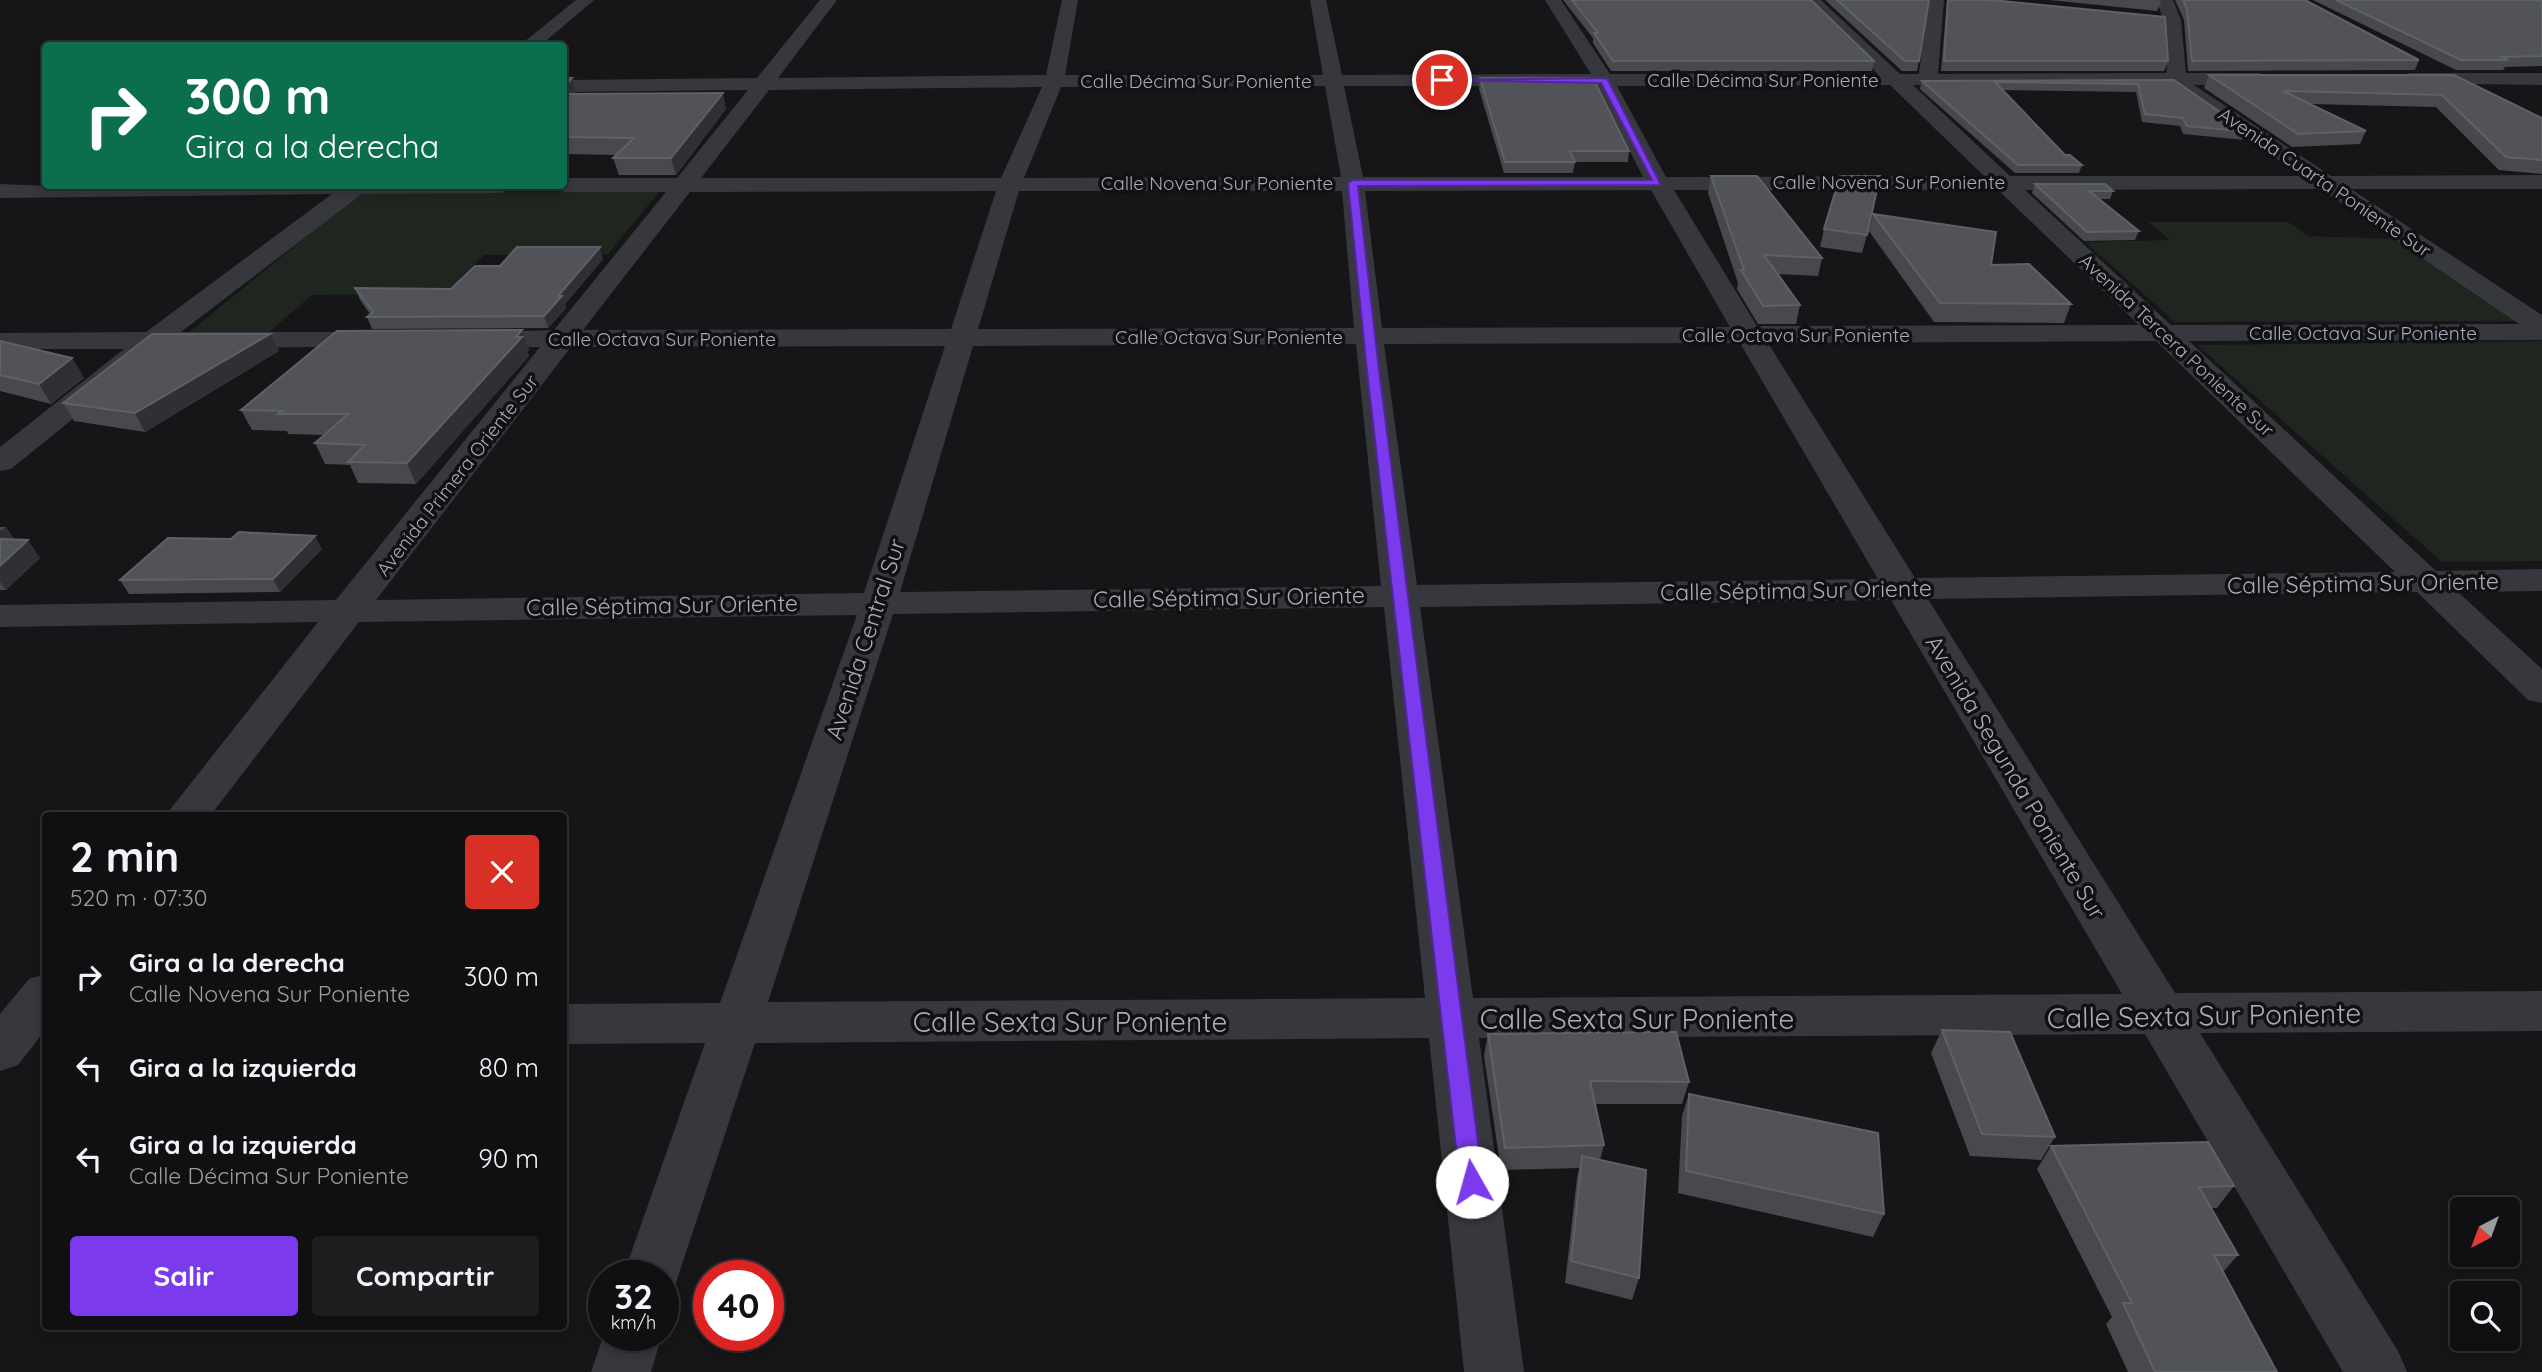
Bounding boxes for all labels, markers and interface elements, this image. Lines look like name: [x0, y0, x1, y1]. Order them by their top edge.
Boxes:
pin: [1412, 50, 1472, 110]
icon: arrive: [1423, 61, 1461, 99]
text: 300 m: [185, 65, 330, 126]
street label: Calle Décima Sur Poniente: [1647, 68, 1879, 92]
street label: Calle Décima Sur Poniente: [1080, 69, 1312, 93]
icon: right: [70, 70, 161, 161]
street label: Avenida Cuarta Poniente Sur: [2214, 102, 2436, 263]
text: Gira a la derecha: [185, 126, 439, 166]
street label: Calle Novena Sur Poniente: [1773, 170, 2005, 194]
street label: Calle Novena Sur Poniente: [1101, 171, 1333, 195]
street label: Avenida Tercera Poniente Sur: [2075, 248, 2280, 442]
street label: Calle Octava Sur Poniente: [2249, 321, 2477, 345]
street label: Calle Octava Sur Poniente: [1682, 323, 1910, 347]
street label: Calle Octava Sur Poniente: [1115, 325, 1343, 349]
street label: Calle Octava Sur Poniente: [548, 327, 776, 351]
street label: Avenida Primera Oriente Sur: [371, 369, 544, 580]
street label: Avenida Central Sur: [819, 535, 911, 743]
street label: Calle Séptima Sur Oriente: [2227, 566, 2499, 600]
street label: Calle Séptima Sur Oriente: [1660, 573, 1932, 607]
street label: Calle Séptima Sur Oriente: [1093, 580, 1365, 614]
street label: Calle Séptima Sur Oriente: [526, 588, 798, 622]
street label: Avenida Segunda Poniente Sur: [1920, 630, 2112, 924]
text: 2 min: [70, 830, 179, 883]
button: close: [465, 835, 539, 909]
text: 520 m · 07:30: [70, 883, 208, 912]
text: Gira a la derecha: [129, 946, 345, 979]
icon: right: [70, 958, 108, 996]
text: 300 m: [464, 960, 539, 993]
text: Calle Novena Sur Poniente: [129, 979, 410, 1008]
street label: Calle Sexta Sur Poniente: [2046, 995, 2362, 1035]
street label: Calle Sexta Sur Poniente: [1480, 1001, 1794, 1036]
street label: Calle Sexta Sur Poniente: [913, 1004, 1227, 1039]
icon: left: [70, 1049, 108, 1087]
text: Gira a la izquierda: [129, 1051, 357, 1084]
text: 80 m: [479, 1051, 539, 1084]
text: Gira a la izquierda: [129, 1128, 357, 1161]
icon: left: [70, 1140, 108, 1178]
text: 90 m: [478, 1142, 539, 1175]
position arrow: [1435, 1145, 1509, 1219]
text: Calle Décima Sur Poniente: [129, 1161, 409, 1190]
north arrow: [2450, 1197, 2520, 1267]
map controls: [2450, 1197, 2520, 1351]
button: Salir: [70, 1236, 298, 1316]
button: Compartir: [312, 1236, 539, 1316]
speed limit sign: 40: [693, 1260, 784, 1351]
text: 32: [614, 1274, 653, 1318]
button: search: [2450, 1281, 2520, 1351]
text: km/h: [611, 1311, 656, 1334]

